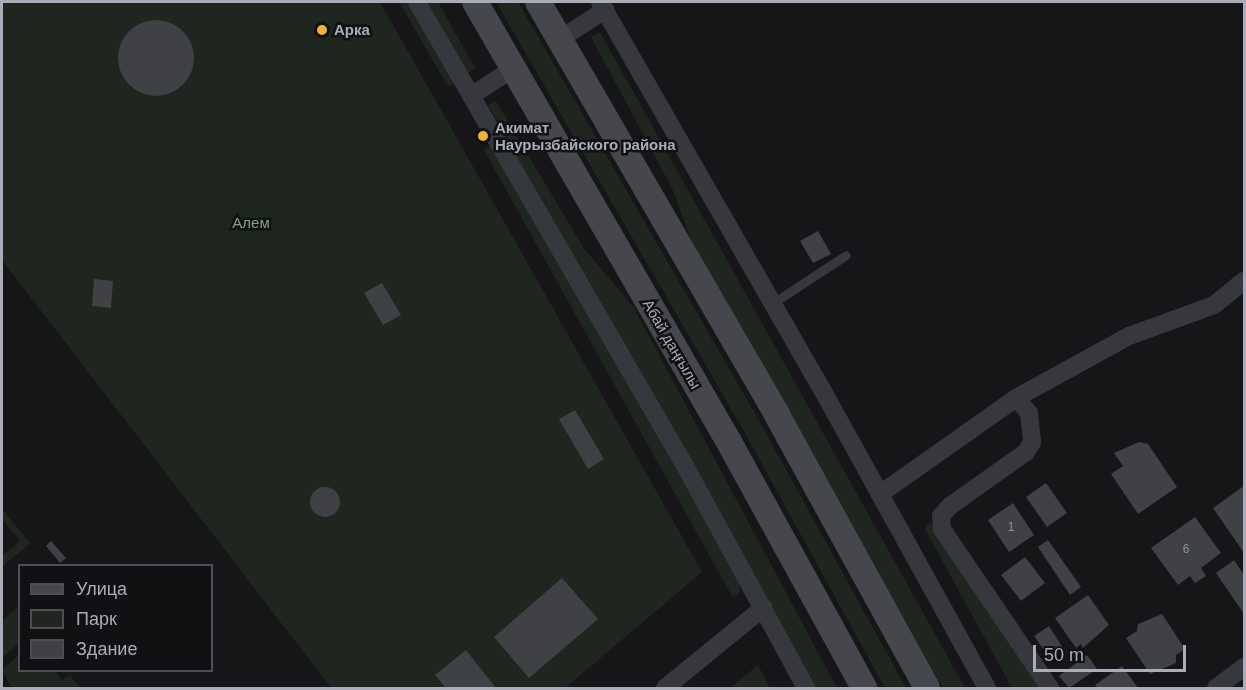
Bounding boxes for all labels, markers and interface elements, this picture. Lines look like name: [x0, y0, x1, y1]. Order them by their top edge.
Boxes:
place label: Арка: [334, 21, 370, 39]
marker: Арка: [315, 23, 329, 37]
place label: Акимат Наурызбайского района: [495, 118, 676, 153]
marker: Акимат Наурызбайского района: [476, 129, 490, 143]
park label: Алем: [232, 214, 270, 232]
street label: Абай даңғылы: [639, 296, 705, 392]
house number: 1: [1008, 521, 1014, 535]
house number: 6: [1183, 543, 1189, 557]
legend: [18, 564, 213, 672]
text: Улица: [76, 579, 127, 599]
text: Парк: [76, 609, 117, 629]
scale bar: [1036, 633, 1189, 671]
text: Здание: [76, 639, 137, 659]
text: 50 m: [1044, 645, 1084, 665]

